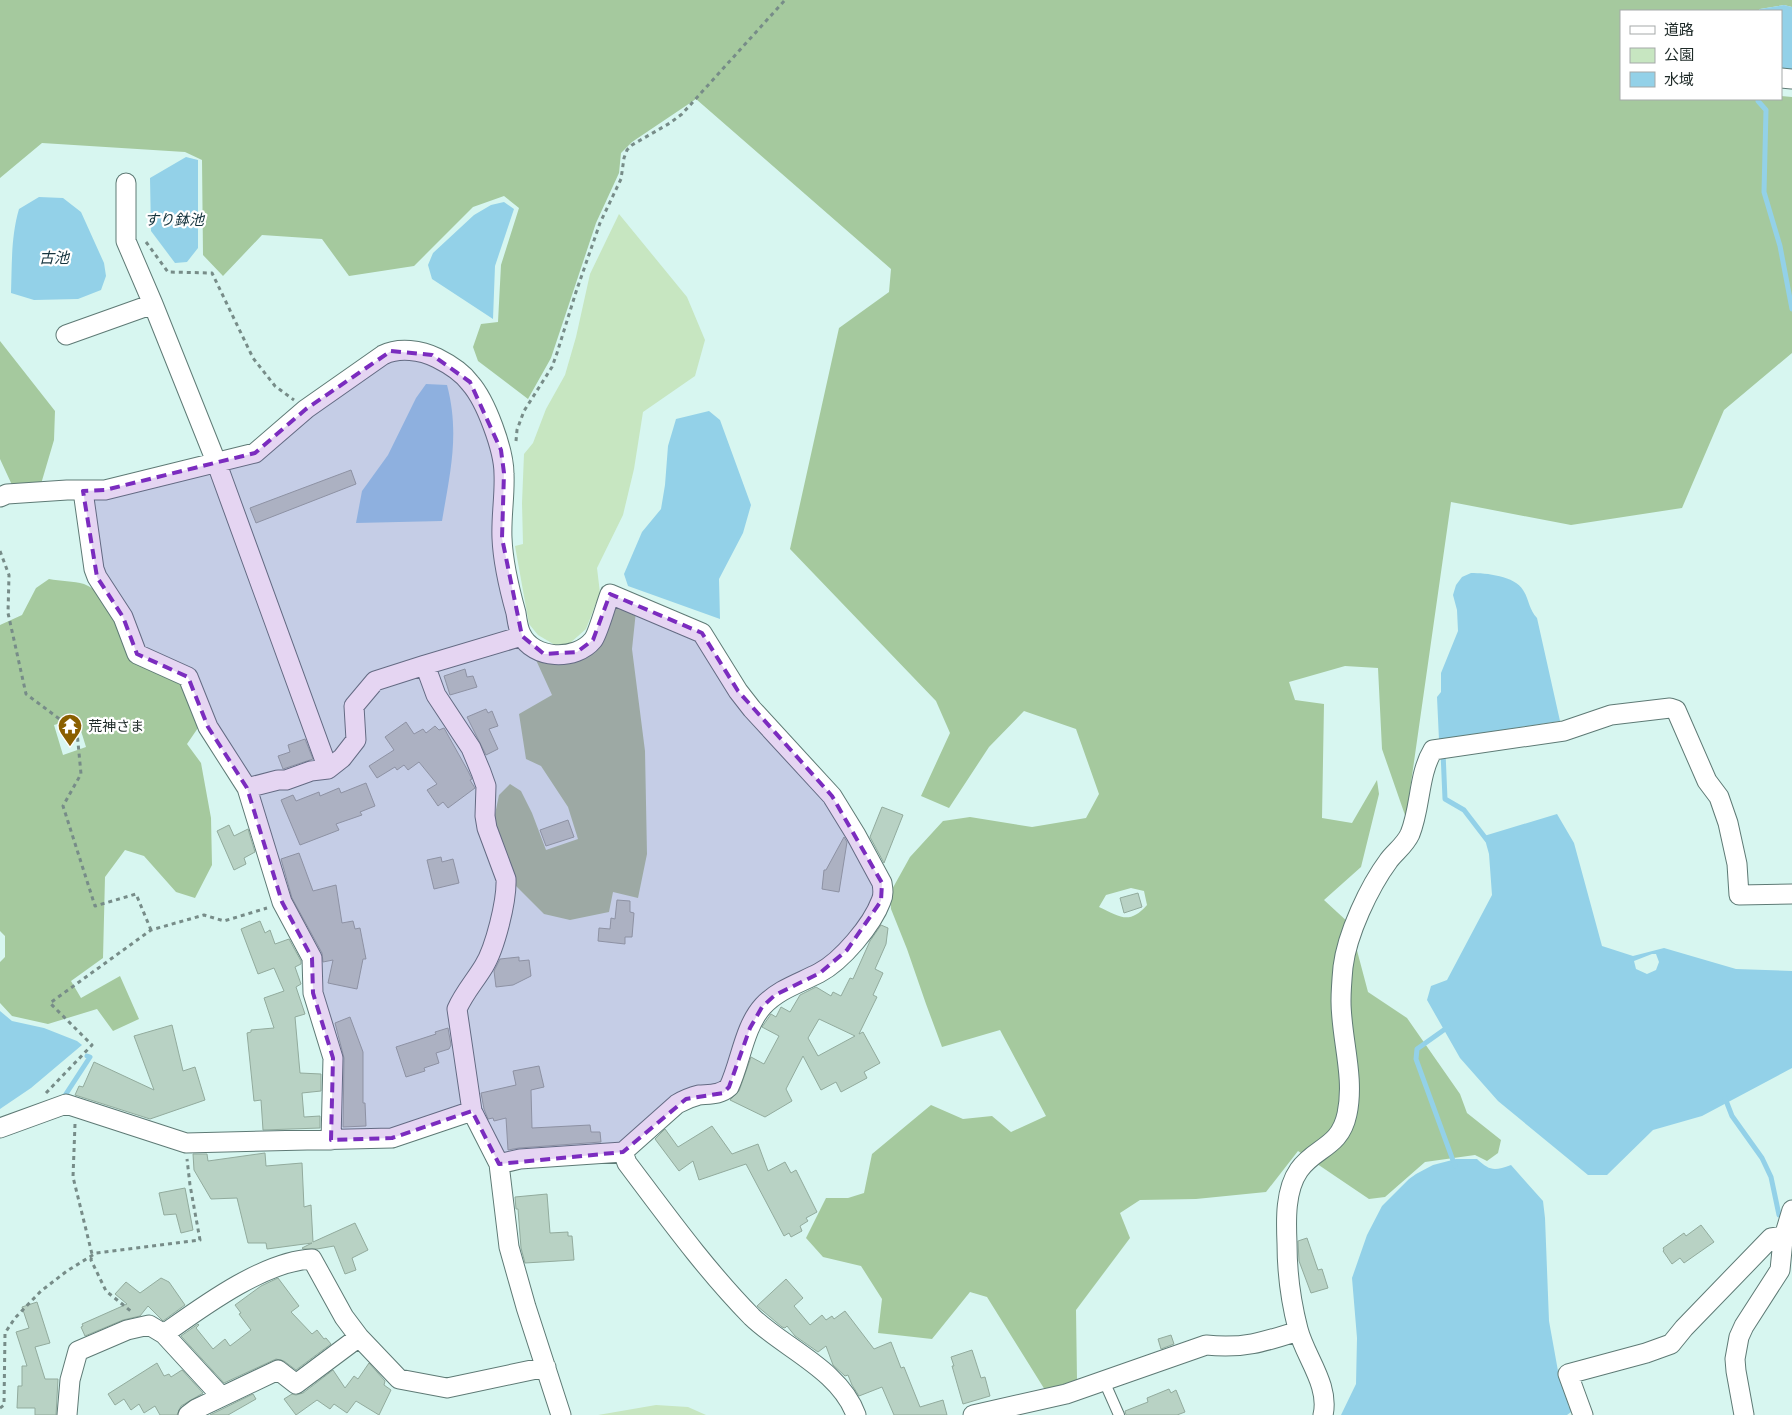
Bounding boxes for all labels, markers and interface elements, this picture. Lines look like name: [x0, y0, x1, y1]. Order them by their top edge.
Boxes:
legend: [1620, 10, 1782, 100]
text: 道路: [1664, 20, 1694, 39]
text: 公園: [1664, 45, 1694, 64]
text: 水域: [1664, 70, 1694, 89]
water label: すり鉢池: [144, 210, 206, 229]
water label: 古池: [39, 248, 71, 267]
temple icon: 荒神さま: [57, 713, 83, 747]
place label: 荒神さま: [88, 717, 144, 735]

